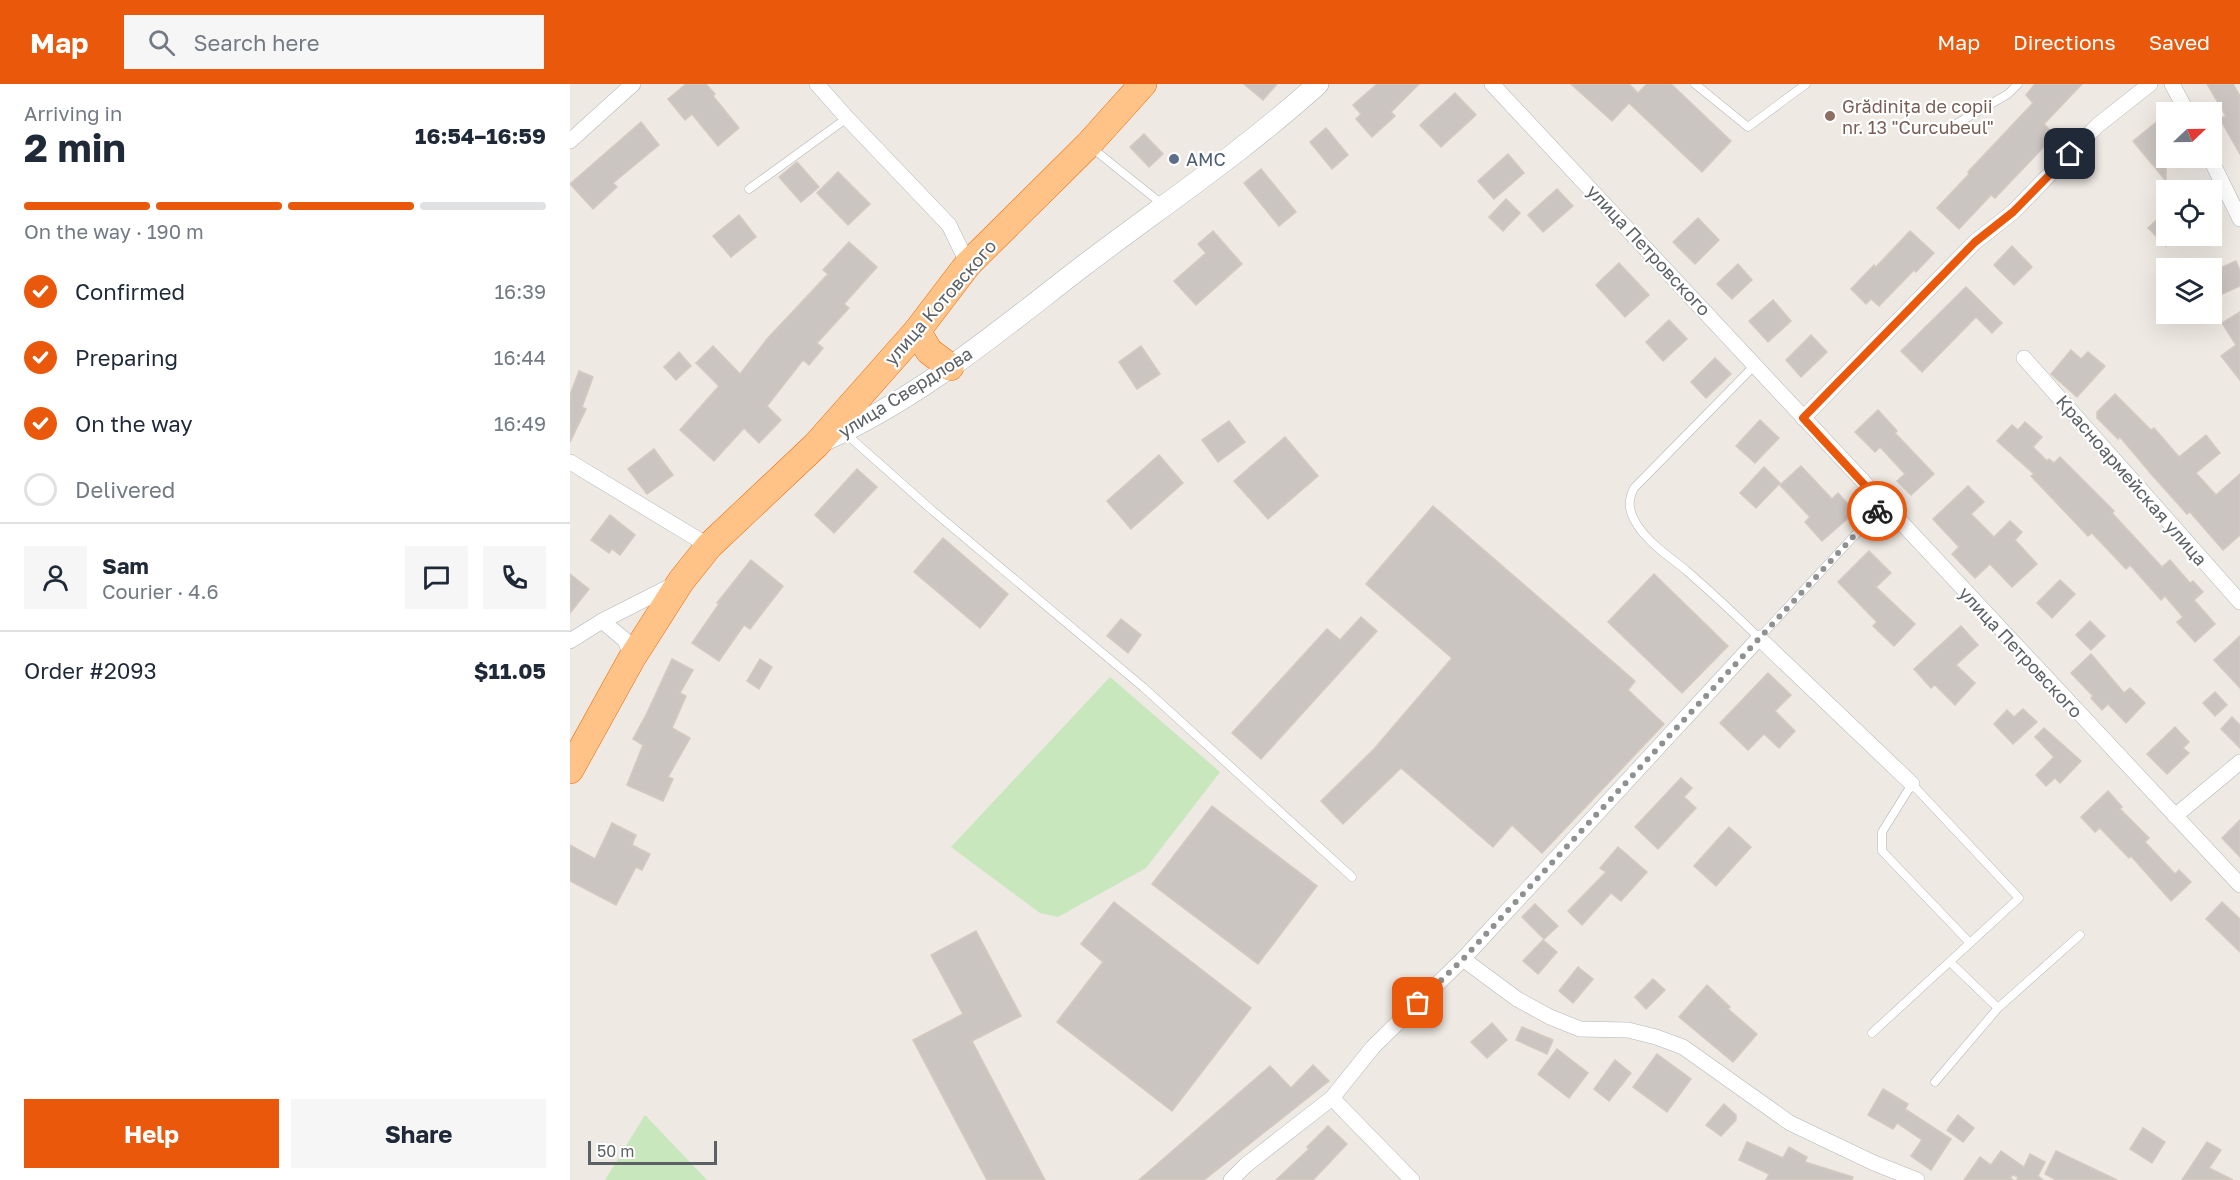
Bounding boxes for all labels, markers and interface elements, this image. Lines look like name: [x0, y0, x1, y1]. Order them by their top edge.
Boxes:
search box: [124, 15, 544, 69]
text: Map: [30, 26, 88, 59]
icon: search: [145, 26, 178, 59]
text: Search here: [193, 29, 319, 56]
text: Map: [1937, 29, 1980, 55]
text: Directions: [2013, 29, 2116, 55]
text: Saved: [2149, 29, 2210, 55]
place label: Grădinița de copii nr. 13 "Curcubeul": [1842, 95, 1994, 138]
text: Arriving in: [24, 101, 122, 125]
north arrow: [2156, 102, 2222, 168]
map controls: [2156, 102, 2222, 324]
marker: Grădinița de copii nr. 13 "Curcubeul": [1823, 109, 1837, 123]
text: 16:54–16:59: [415, 122, 546, 149]
text: 2 min: [24, 124, 126, 171]
pin: [2044, 128, 2095, 179]
icon: home: [2053, 137, 2086, 170]
place label: AMC: [1186, 148, 1226, 170]
marker: AMC: [1167, 152, 1181, 166]
street label: улица Петровского: [1583, 180, 1715, 320]
button: locate: [2156, 180, 2222, 246]
text: On the way · 190 m: [24, 219, 204, 243]
street label: улица Котовского: [879, 235, 1001, 369]
button: layers: [2156, 258, 2222, 324]
icon: check: [24, 275, 57, 308]
text: Confirmed: [75, 278, 185, 305]
text: 16:39: [494, 279, 546, 303]
icon: check: [24, 341, 57, 374]
street label: улица Свердлова: [834, 342, 976, 442]
text: Preparing: [75, 344, 178, 371]
text: 16:44: [494, 345, 546, 369]
street label: Красноармейская улица: [2052, 390, 2212, 570]
icon: check: [24, 407, 57, 440]
text: On the way: [75, 410, 193, 437]
text: 16:49: [494, 411, 546, 435]
text: Delivered: [75, 476, 175, 503]
courier: [1847, 481, 1907, 541]
icon: bike: [1861, 495, 1894, 528]
button: person: [24, 546, 87, 609]
button: chat: [405, 546, 468, 609]
button: phone: [483, 546, 546, 609]
text: Sam: [102, 552, 149, 579]
text: Courier · 4.6: [102, 579, 219, 603]
street label: улица Петровского: [1955, 582, 2087, 722]
text: Order #2093: [24, 657, 157, 684]
text: $11.05: [474, 657, 546, 684]
pin: [1392, 977, 1443, 1028]
icon: bag: [1401, 986, 1434, 1019]
button: Help: [24, 1099, 279, 1168]
button: Share: [291, 1099, 546, 1168]
scale bar: [588, 1138, 717, 1166]
text: 50 m: [597, 1141, 634, 1161]

